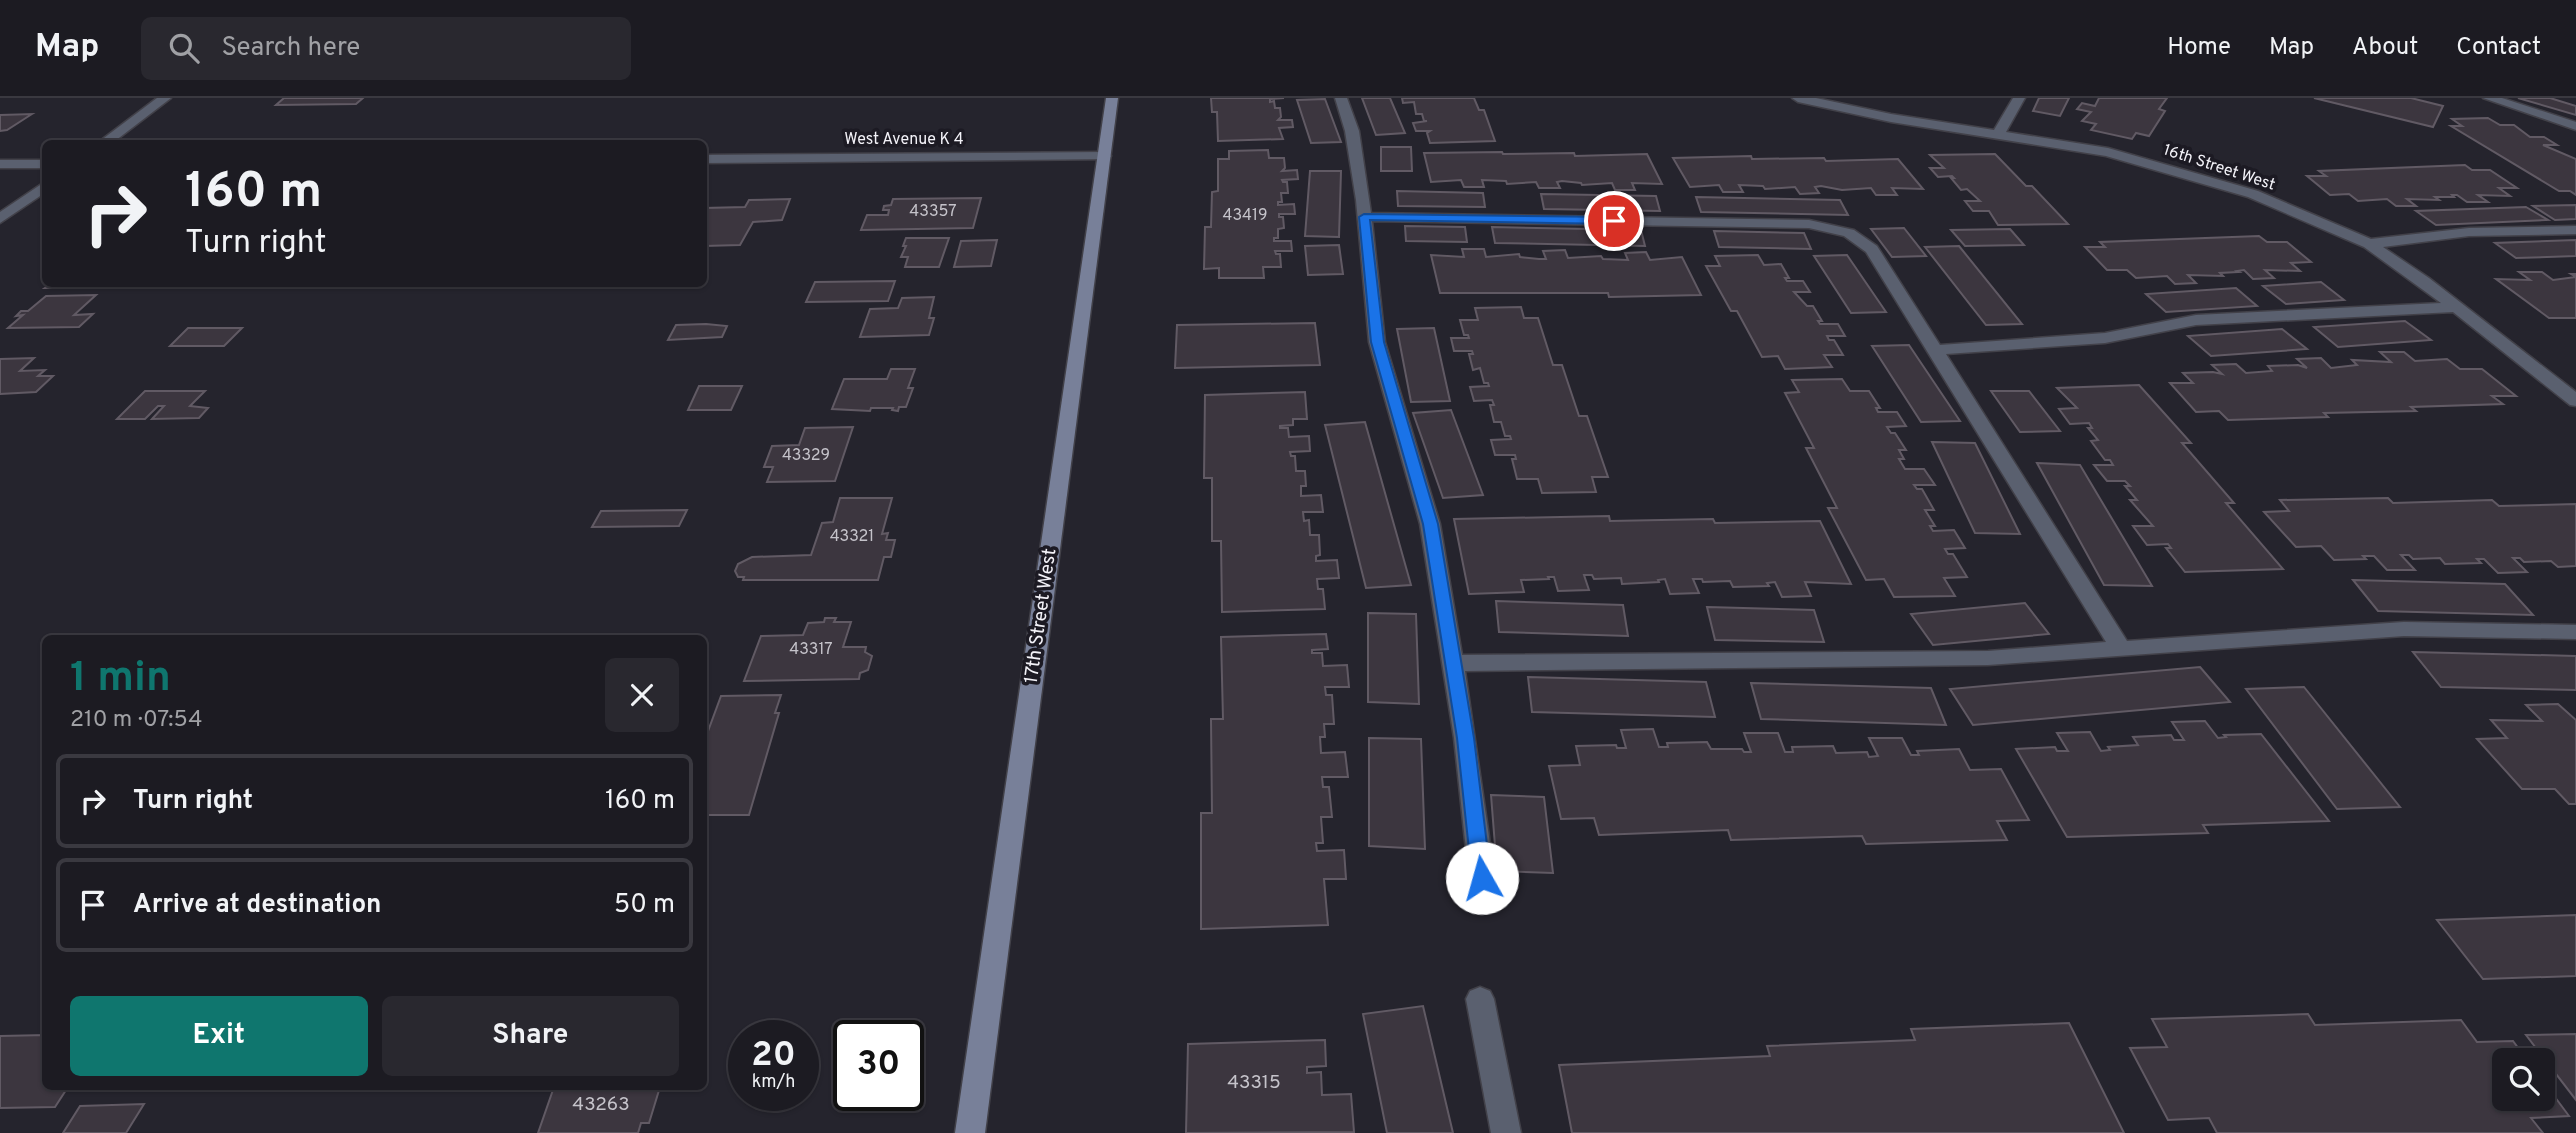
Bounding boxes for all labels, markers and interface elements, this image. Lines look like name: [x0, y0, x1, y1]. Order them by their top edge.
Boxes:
search box: [141, 17, 631, 80]
text: Map: [35, 27, 99, 69]
icon: search: [165, 29, 203, 67]
text: Search here: [221, 32, 360, 65]
text: Home: [2167, 33, 2231, 63]
text: Map: [2269, 33, 2314, 63]
text: About: [2352, 33, 2418, 63]
text: Contact: [2456, 33, 2541, 63]
street label: West Avenue K 4: [844, 130, 964, 150]
street label: 16th Street West: [2161, 140, 2277, 196]
text: 160 m: [185, 163, 322, 225]
icon: right: [70, 168, 161, 259]
pin: [1584, 191, 1644, 251]
house number: 43357: [909, 202, 957, 222]
icon: arrive: [1595, 202, 1633, 240]
house number: 43419: [1222, 206, 1268, 226]
text: Turn right: [185, 224, 327, 264]
house number: 43329: [782, 446, 830, 466]
house number: 43321: [830, 527, 874, 547]
street label: 17th Street West: [1020, 547, 1062, 685]
house number: 43317: [789, 640, 833, 660]
text: 1 min: [70, 653, 171, 706]
button: close: [605, 658, 679, 732]
text: 210 m · 07:54: [70, 706, 202, 735]
icon: right: [74, 782, 112, 820]
text: Turn right: [133, 785, 253, 818]
text: 160 m: [605, 785, 675, 818]
position arrow: [1445, 841, 1519, 915]
icon: arrive: [74, 886, 112, 924]
text: Arrive at destination: [133, 889, 381, 922]
text: 50 m: [614, 889, 675, 922]
button: Exit: [70, 996, 368, 1076]
button: Share: [382, 996, 679, 1076]
speed limit sign: 30: [833, 1020, 924, 1111]
text: 20: [751, 1034, 796, 1078]
map controls: [2492, 1048, 2555, 1111]
button: search: [2492, 1048, 2555, 1111]
text: km/h: [752, 1071, 795, 1094]
house number: 43315: [1227, 1071, 1281, 1095]
house number: 43263: [572, 1093, 630, 1117]

